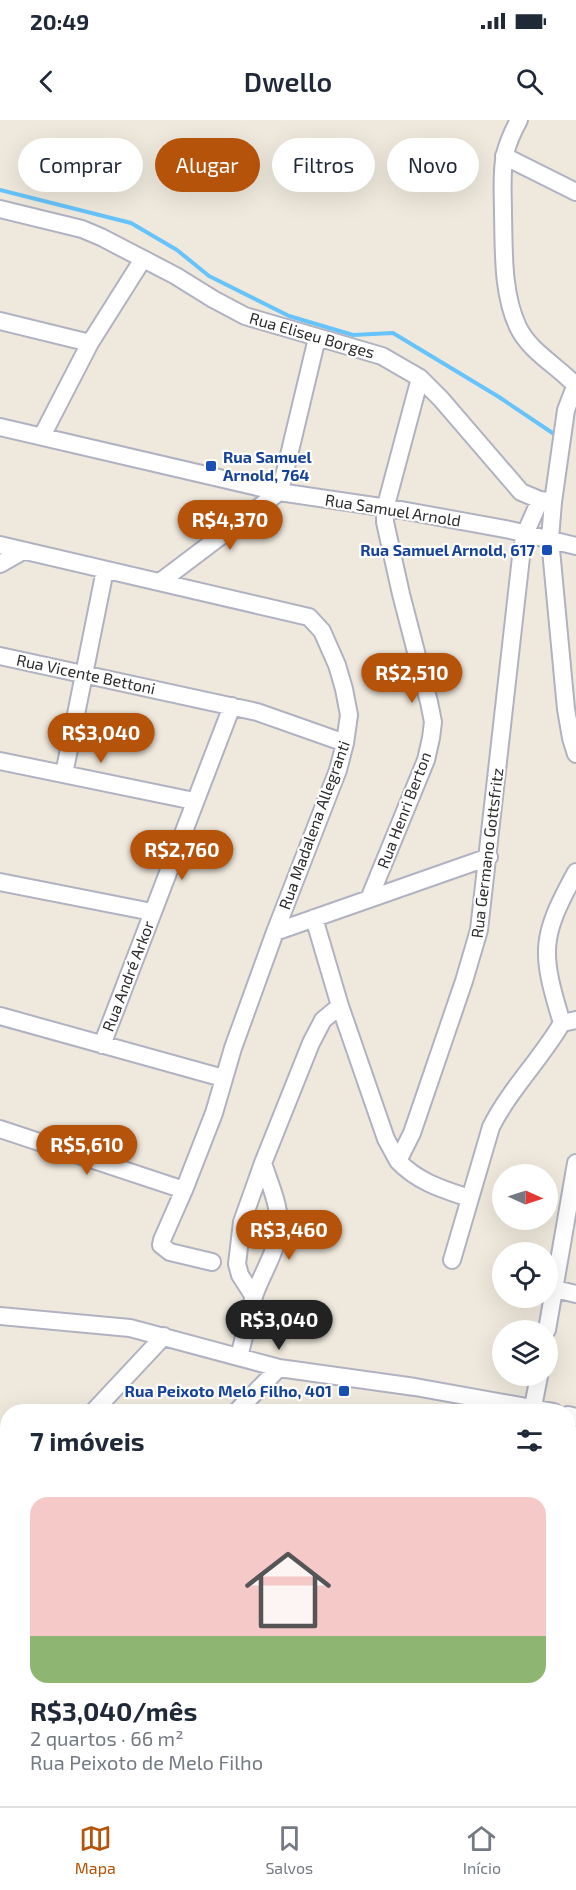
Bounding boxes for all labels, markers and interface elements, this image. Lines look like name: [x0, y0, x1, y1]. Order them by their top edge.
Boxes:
text: 20:49: [30, 8, 89, 34]
icon: back: [30, 65, 63, 98]
text: Dwello: [244, 65, 332, 97]
icon: search: [513, 65, 546, 98]
chip: Comprar: [18, 138, 143, 192]
chip: Alugar: [155, 138, 260, 192]
chip: Filtros: [272, 138, 375, 192]
chip: Novo: [387, 138, 479, 192]
street label: Rua Eliseu Borges: [247, 308, 377, 361]
place label: Rua Samuel Arnold, 764: [223, 447, 313, 484]
marker: Rua Samuel Arnold, 764: [204, 459, 218, 473]
street label: Rua Samuel Arnold: [324, 489, 462, 530]
pin: R$4,370: [175, 500, 285, 551]
text: R$4,370: [192, 507, 268, 531]
place label: Rua Samuel Arnold, 617: [360, 540, 536, 559]
marker: Rua Samuel Arnold, 617: [540, 543, 554, 557]
street label: Rua Vicente Bettoni: [15, 649, 157, 698]
pin: R$2,510: [357, 653, 467, 704]
text: R$2,510: [375, 660, 449, 684]
pin: R$3,040: [46, 713, 156, 764]
text: R$3,040: [62, 720, 140, 744]
street label: Rua Madalena Allegranti: [274, 738, 353, 912]
street label: Rua Henri Berton: [373, 749, 434, 871]
street label: Rua Germano Gottsfritz: [467, 767, 506, 939]
pin: R$2,760: [127, 830, 237, 881]
text: R$2,760: [144, 837, 220, 861]
street label: Rua André Arkor: [98, 917, 158, 1034]
pin: R$5,610: [32, 1125, 142, 1176]
text: R$5,610: [50, 1132, 124, 1156]
north arrow: [492, 1164, 558, 1230]
map controls: [492, 1164, 558, 1386]
pin: R$3,460: [234, 1210, 344, 1261]
text: R$3,460: [250, 1217, 328, 1241]
button: locate: [492, 1242, 558, 1308]
pin: R$3,040: [224, 1300, 334, 1351]
text: R$3,040: [240, 1307, 318, 1331]
button: layers: [492, 1320, 558, 1386]
place label: Rua Peixoto Melo Filho, 401: [125, 1381, 332, 1400]
marker: Rua Peixoto Melo Filho, 401: [337, 1384, 351, 1398]
icon: filters: [513, 1424, 546, 1457]
text: 7 imóveis: [30, 1425, 145, 1456]
icon: home: [234, 1536, 342, 1644]
text: R$3,040/mês: [30, 1695, 197, 1726]
text: 2 quartos · 66 m²: [30, 1726, 183, 1750]
text: Rua Peixoto de Melo Filho: [30, 1750, 263, 1774]
tab: Mapa: [75, 1822, 116, 1877]
tab: Salvos: [265, 1822, 313, 1877]
tab: Início: [463, 1822, 501, 1877]

